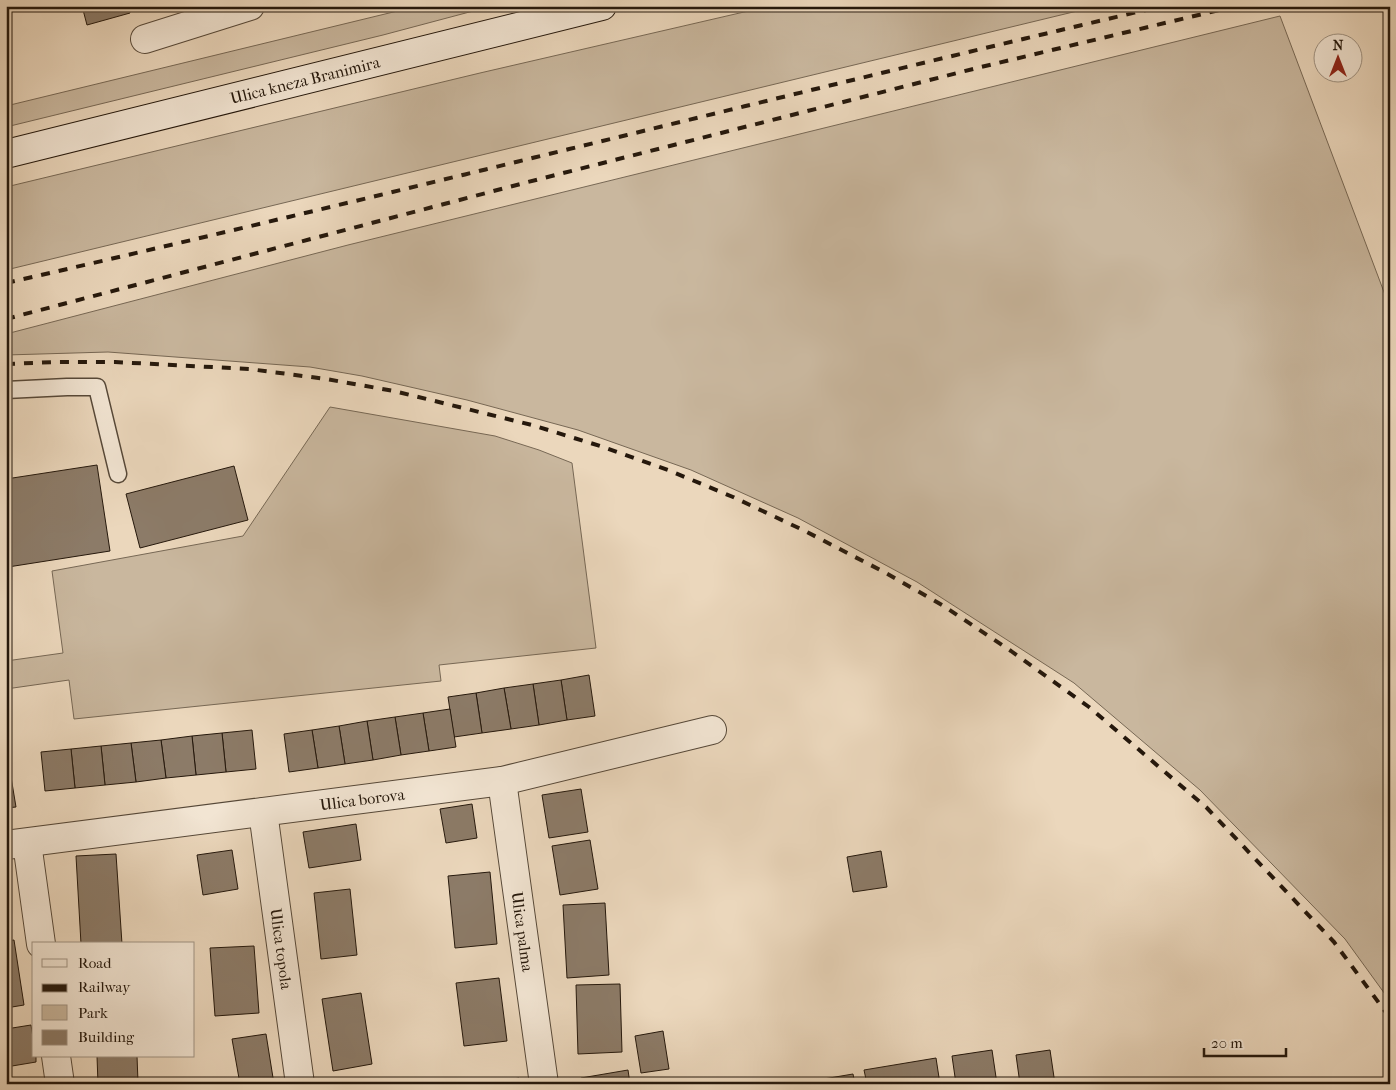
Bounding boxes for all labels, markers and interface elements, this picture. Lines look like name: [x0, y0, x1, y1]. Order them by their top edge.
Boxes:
north arrow: [1314, 32, 1364, 82]
text: N: [1333, 37, 1344, 54]
street label: Ulica kneza Branimira: [228, 52, 382, 108]
street label: Ulica borova: [318, 785, 406, 814]
street label: Ulica palma: [507, 890, 537, 973]
street label: Ulica topola: [266, 907, 296, 991]
legend: [32, 942, 195, 1058]
text: Road: [78, 954, 112, 972]
text: Railway: [78, 978, 131, 996]
text: Park: [78, 1004, 108, 1022]
scale bar: [1204, 1025, 1286, 1057]
text: Building: [78, 1028, 135, 1046]
text: 20 m: [1211, 1034, 1243, 1052]

